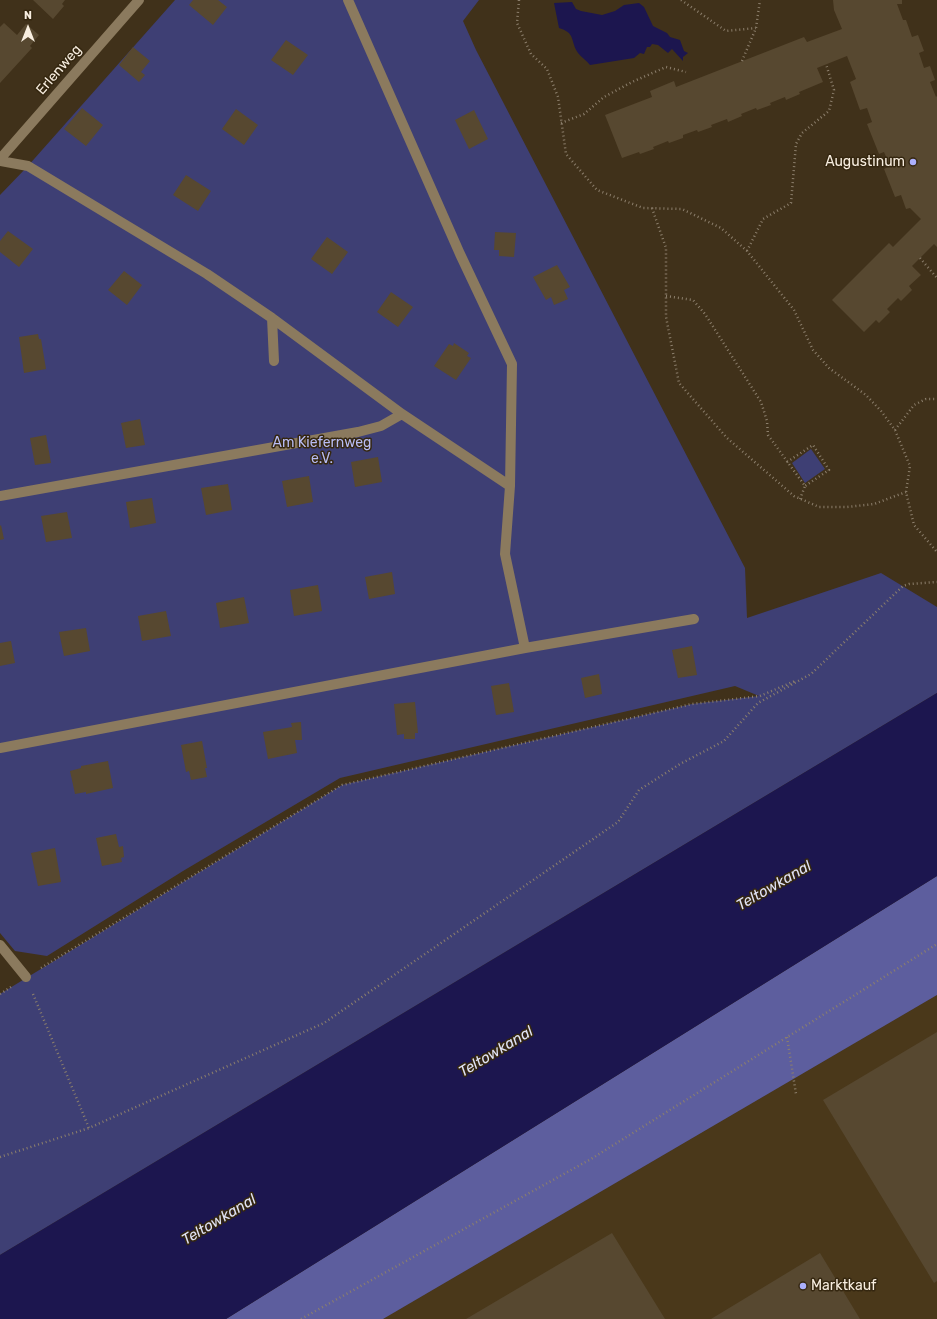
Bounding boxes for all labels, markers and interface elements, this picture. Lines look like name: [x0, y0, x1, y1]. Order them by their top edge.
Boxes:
north arrow: [8, 8, 48, 48]
text: N: [24, 9, 32, 22]
street label: Erlenweg: [33, 42, 85, 98]
place label: Augustinum: [825, 154, 905, 170]
marker: Augustinum: [908, 157, 918, 167]
park label: Am Kiefernweg e.V.: [273, 435, 371, 468]
water label: Teltowkanal: [733, 857, 815, 915]
water label: Teltowkanal: [456, 1023, 536, 1081]
water label: Teltowkanal: [179, 1191, 259, 1249]
place label: Marktkauf: [811, 1278, 876, 1294]
marker: Marktkauf: [798, 1281, 808, 1291]

